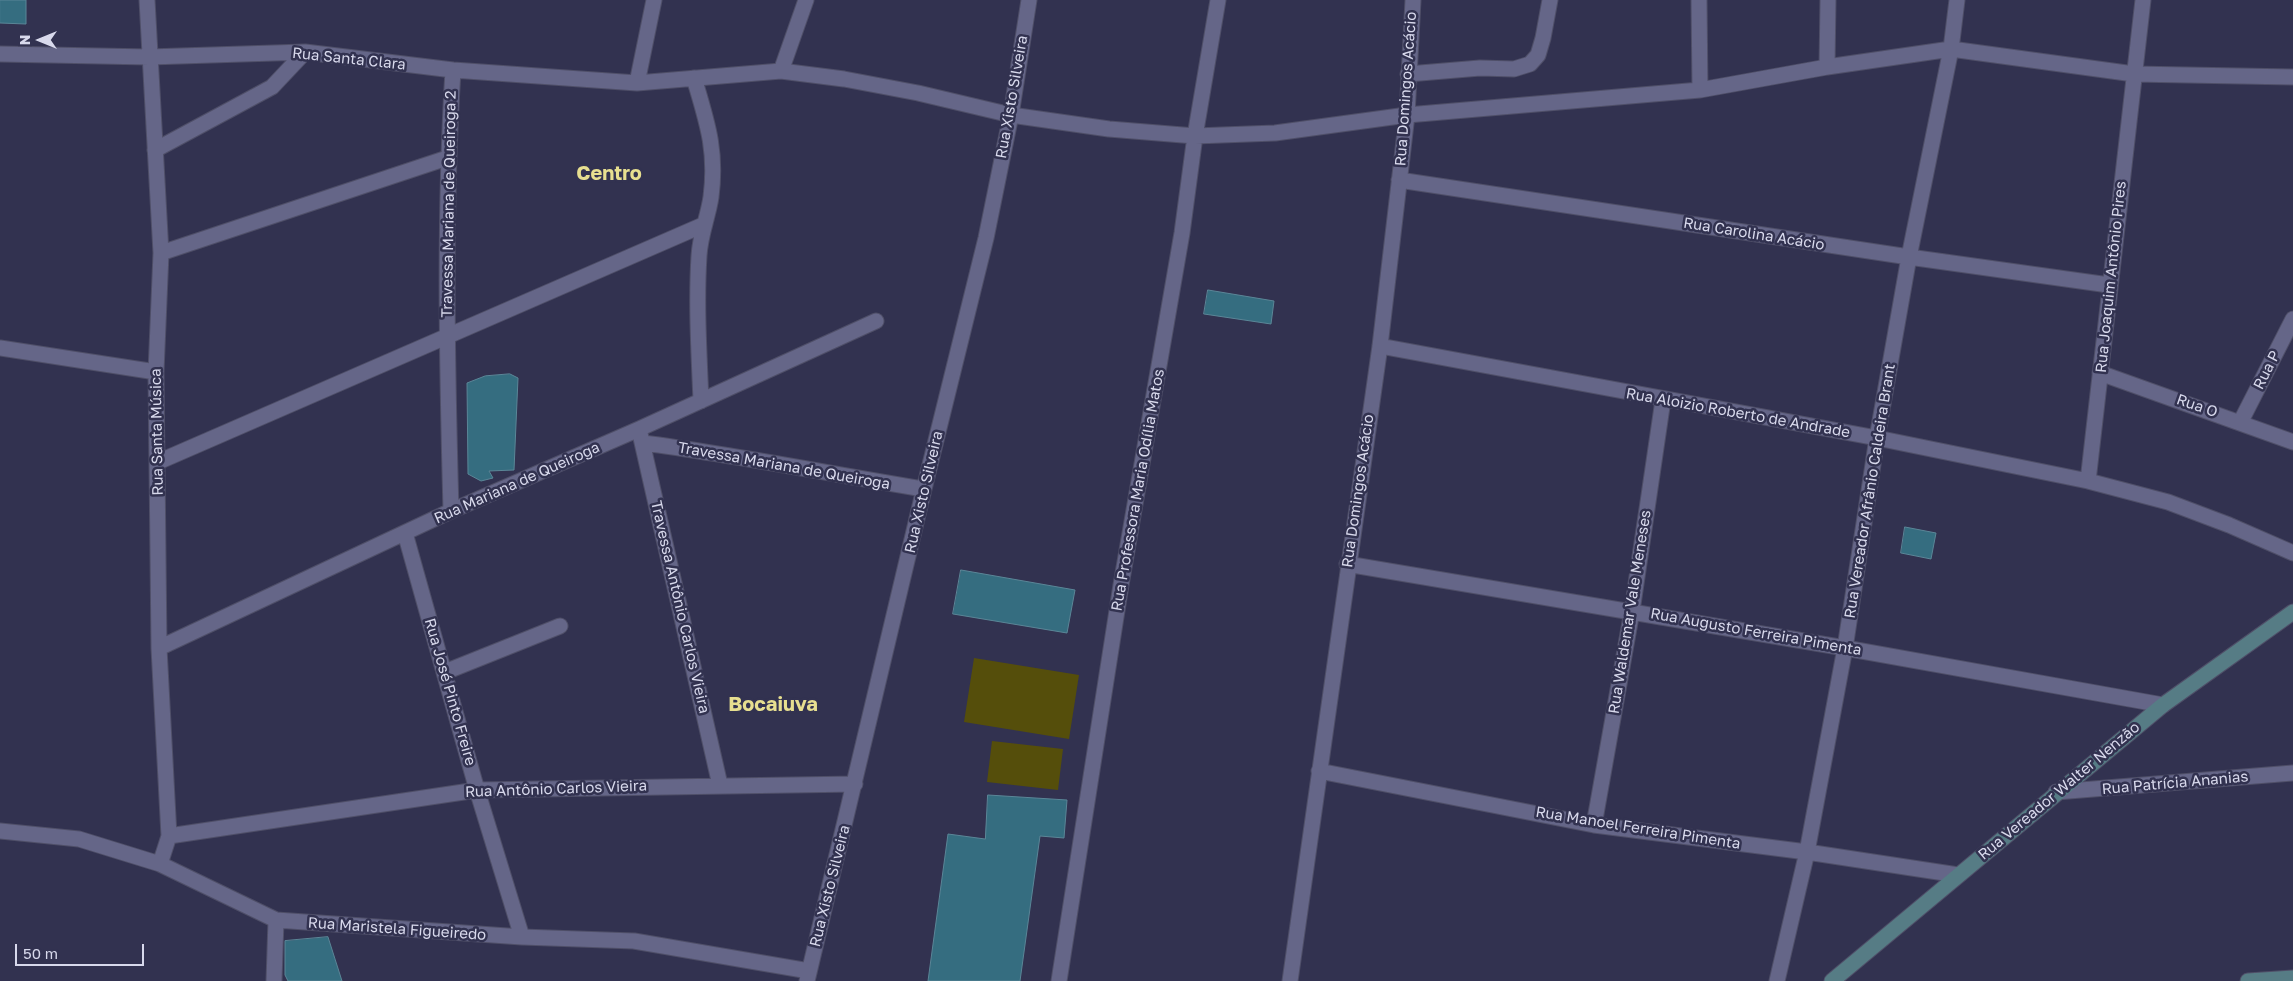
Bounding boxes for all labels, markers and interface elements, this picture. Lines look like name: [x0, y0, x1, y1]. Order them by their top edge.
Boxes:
street label: Rua Domingos Acácio: [1392, 11, 1420, 167]
north arrow: [15, 15, 65, 65]
street label: Rua Xisto Silveira: [992, 34, 1032, 160]
text: N: [16, 35, 33, 45]
street label: Rua Santa Clara: [291, 44, 407, 74]
street label: Travessa Mariana de Queiroga 2: [438, 90, 460, 318]
district label: Centro: [576, 162, 642, 186]
street label: Rua Joaquim Antônio Pires: [2092, 180, 2130, 374]
street label: Rua Carolina Acácio: [1682, 214, 1826, 254]
street label: Rua P: [2250, 348, 2284, 392]
street label: Rua Vereador Afrânio Caldeira Brant: [1841, 362, 1899, 620]
street label: Rua Professora Maria Odília Matos: [1108, 367, 1168, 613]
street label: Rua Santa Música: [147, 368, 167, 496]
street label: Rua Aloizio Roberto de Andrade: [1625, 384, 1851, 442]
street label: Rua O: [2174, 391, 2220, 421]
street label: Rua Domingos Acácio: [1338, 413, 1378, 569]
street label: Rua Xisto Silveira: [901, 429, 947, 555]
street label: Rua Mariana de Queiroga: [431, 438, 603, 528]
street label: Travessa Mariana de Queiroga: [677, 438, 891, 494]
street label: Travessa Antônio Carlos Vieira: [647, 499, 713, 715]
street label: Rua Waldemar Vale Meneses: [1605, 509, 1655, 715]
street label: Rua Augusto Ferreira Pimenta: [1649, 605, 1863, 659]
street label: Rua José Pinto Freire: [420, 616, 480, 768]
district label: Bocaiuva: [728, 693, 818, 717]
street label: Rua Vereador Walter Nenzão: [1975, 718, 2143, 864]
street label: Rua Patrícia Ananias: [2101, 768, 2249, 798]
street label: Rua Antônio Carlos Vieira: [465, 777, 647, 801]
street label: Rua Manoel Ferreira Pimenta: [1534, 803, 1742, 853]
street label: Rua Xisto Silveira: [806, 823, 854, 949]
street label: Rua Maristela Figueiredo: [307, 914, 487, 944]
scale bar: [18, 934, 146, 966]
text: 50 m: [23, 944, 58, 962]

